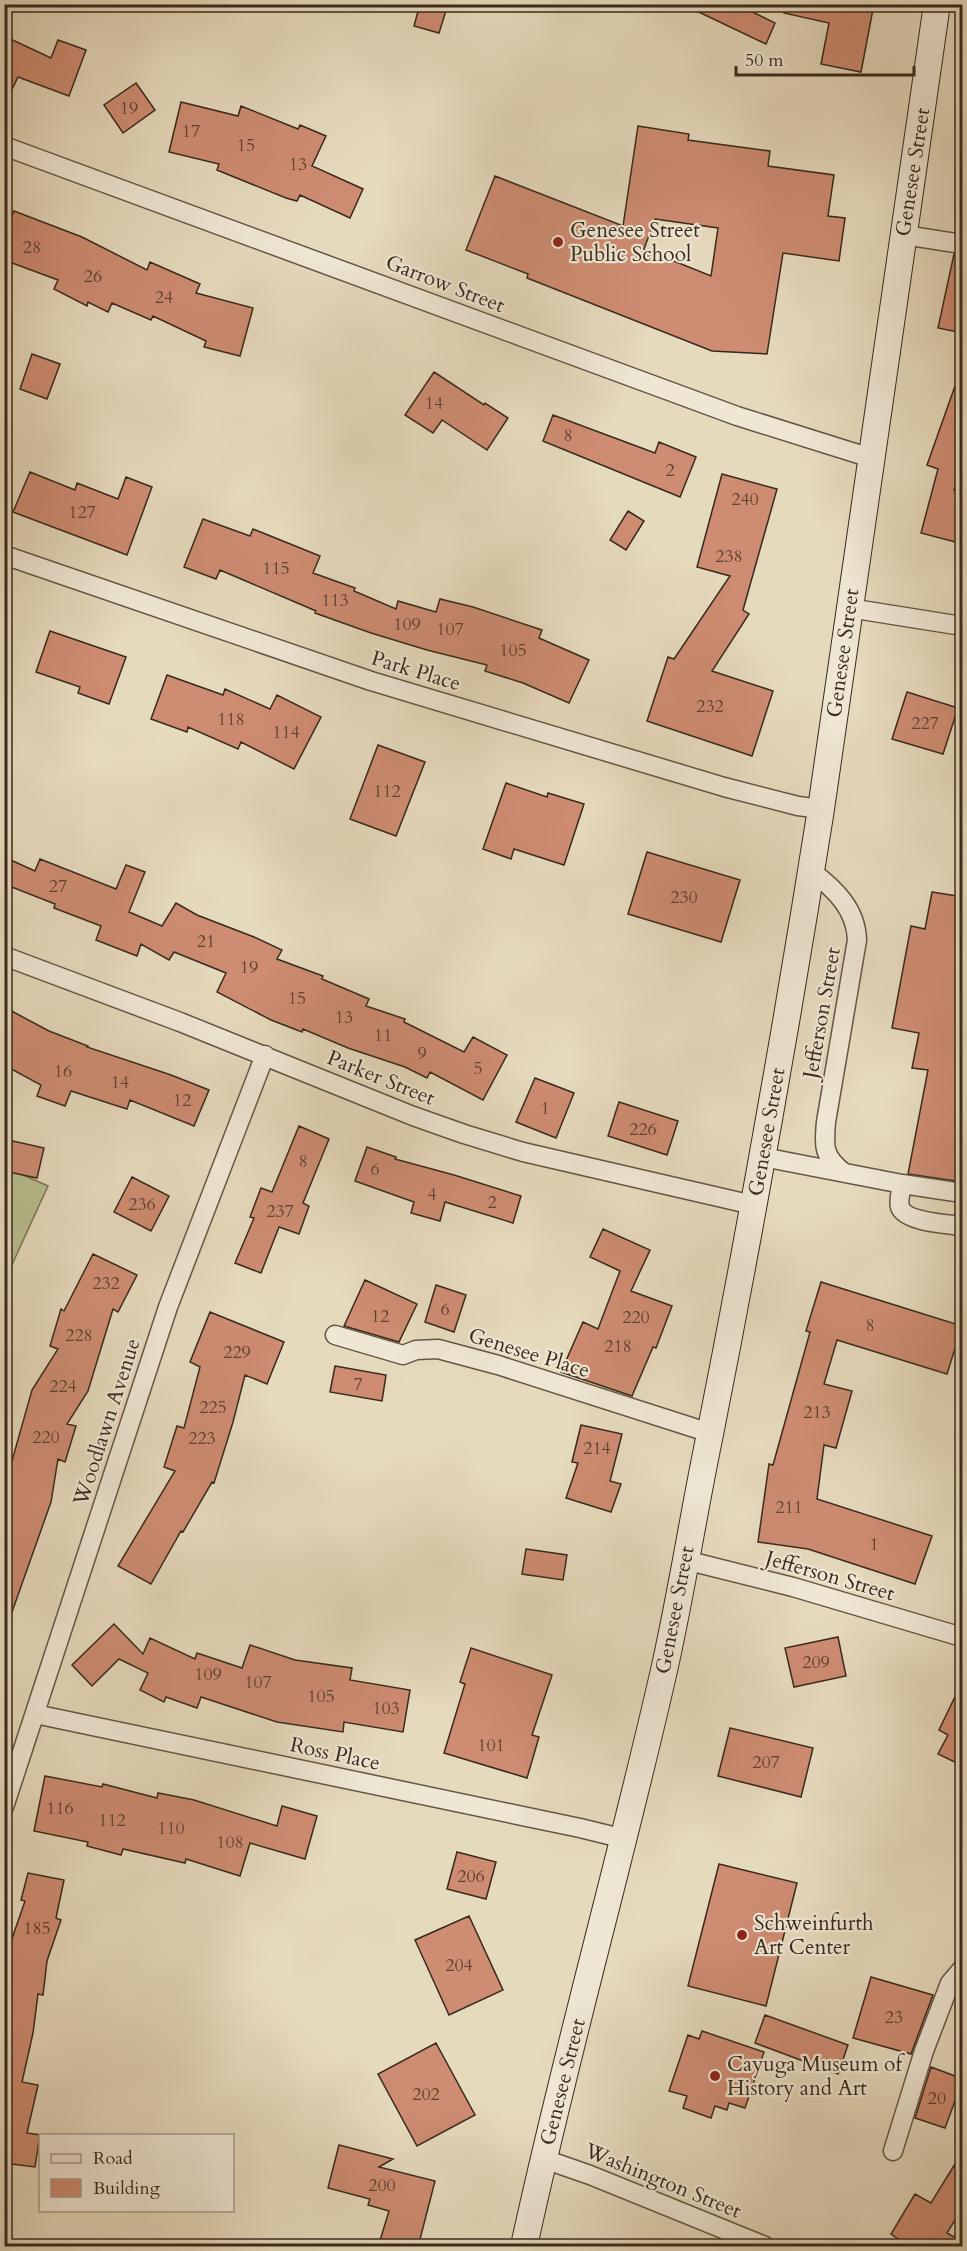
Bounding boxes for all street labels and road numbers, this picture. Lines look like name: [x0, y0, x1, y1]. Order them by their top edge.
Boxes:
street label: Genesee Street: [889, 105, 938, 238]
street label: Garrow Street: [381, 248, 509, 320]
street label: Genesee Street: [820, 586, 866, 719]
street label: Park Place: [368, 644, 464, 698]
street label: Jefferson Street: [796, 945, 848, 1084]
street label: Parker Street: [323, 1043, 440, 1113]
street label: Genesee Street: [741, 1065, 793, 1198]
street label: Genesee Place: [465, 1321, 593, 1385]
street label: Woodlawn Avenue: [66, 1335, 148, 1510]
street label: Genesee Street: [648, 1543, 702, 1677]
street label: Jefferson Street: [759, 1543, 898, 1608]
street label: Ross Place: [287, 1730, 383, 1778]
street label: Genesee Street: [533, 2015, 593, 2149]
street label: Washington Street: [579, 2136, 746, 2226]

